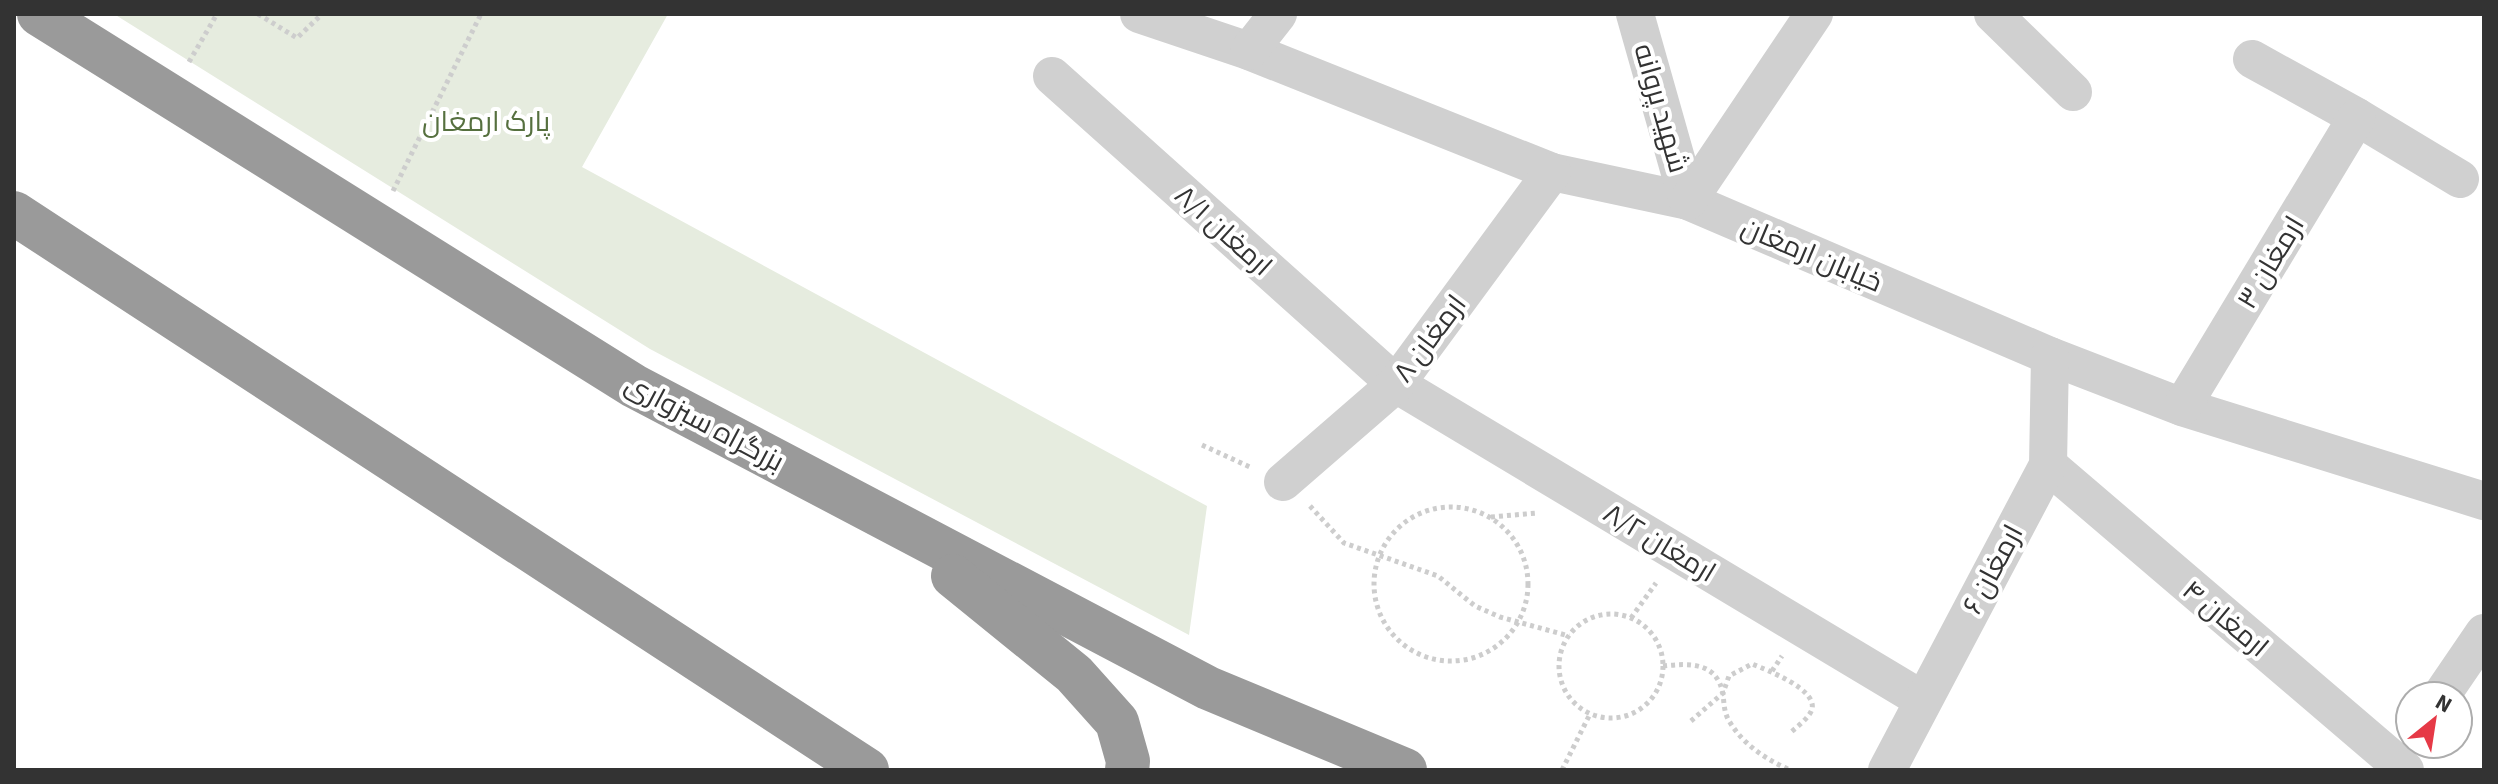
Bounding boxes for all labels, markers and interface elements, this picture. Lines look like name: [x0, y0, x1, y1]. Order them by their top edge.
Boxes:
street label: شهید پروانه: [1624, 39, 1699, 178]
park label: پارک ارمغان: [422, 102, 551, 142]
street label: ارمغان ۸/۱: [1166, 176, 1281, 285]
street label: خیابان ارمغان: [1735, 207, 1888, 303]
street label: ارمغان ۳: [2227, 208, 2314, 317]
street label: ارمغان ۸: [1384, 286, 1476, 391]
street label: بزرگراه سبزواری: [618, 364, 791, 482]
street label: ارمغان ۸/۲: [1596, 493, 1723, 592]
street label: ارمغان ۶: [1953, 517, 2033, 622]
street label: ارمغان ۴: [2174, 571, 2277, 667]
north arrow: [2394, 680, 2474, 760]
text: N: [2429, 686, 2458, 721]

